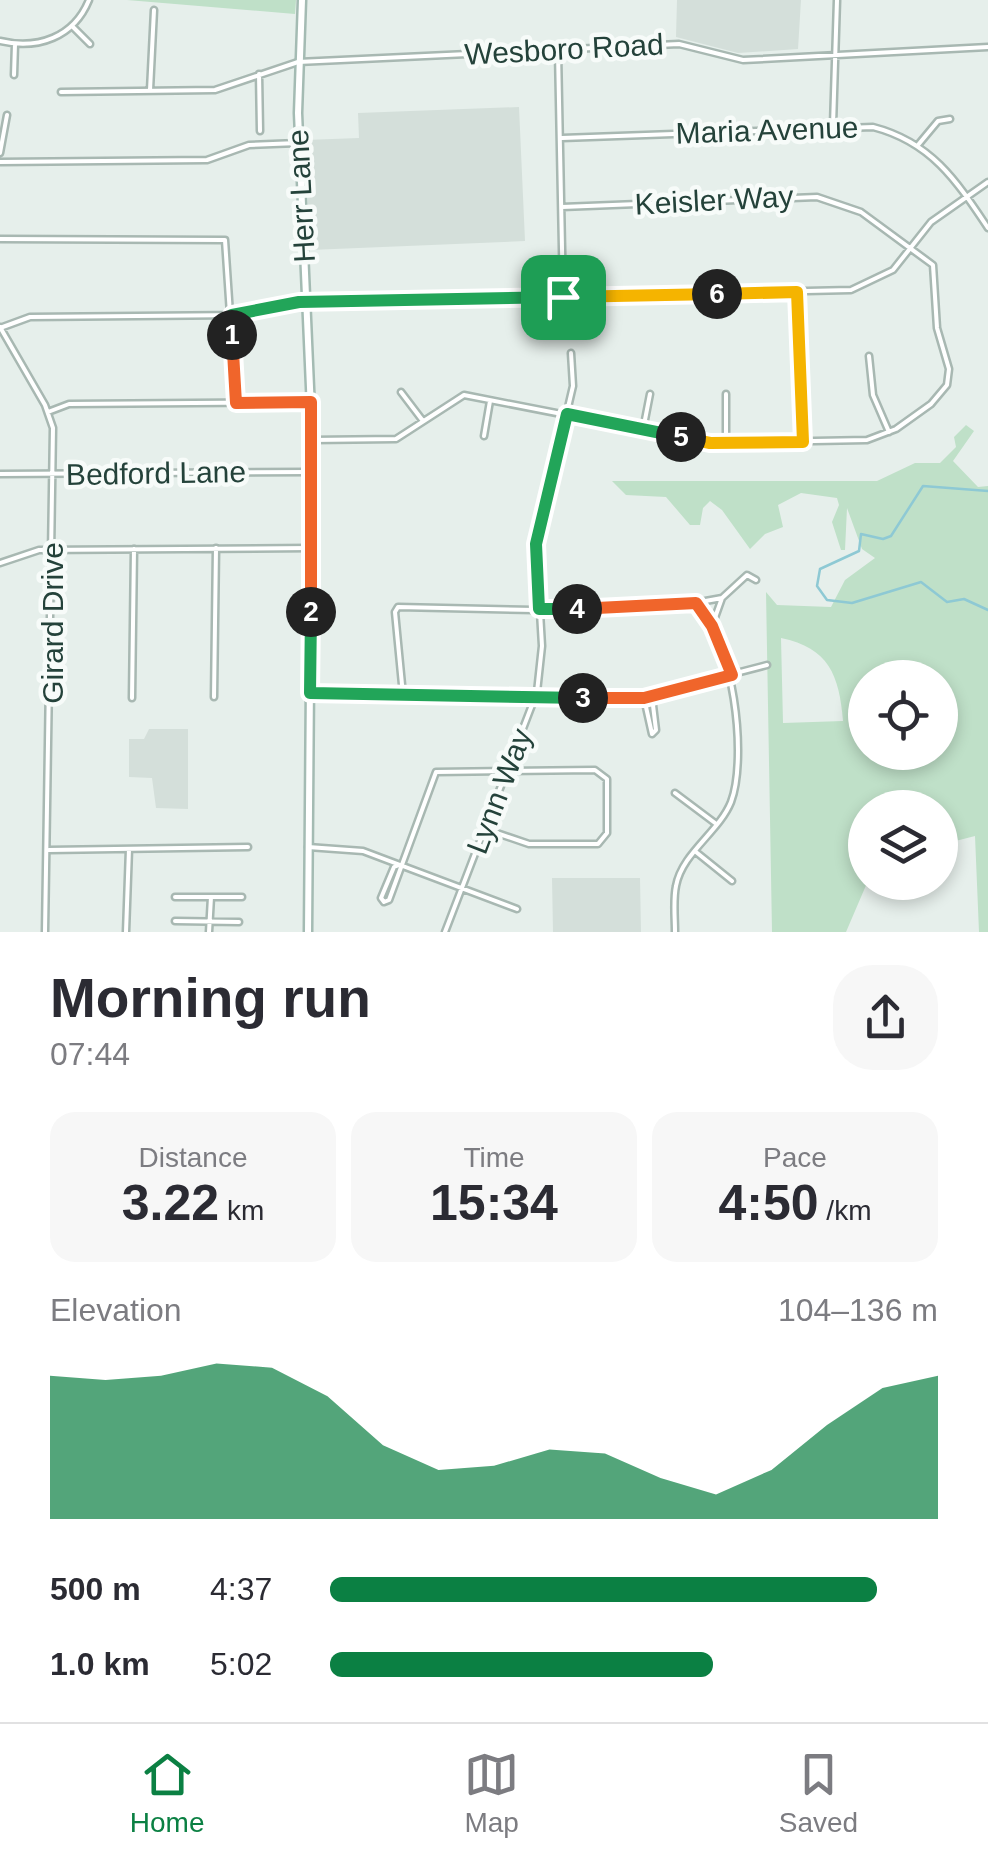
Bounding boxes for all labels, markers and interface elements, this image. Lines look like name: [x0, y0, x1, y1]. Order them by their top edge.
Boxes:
street label: Wesboro Road: [463, 27, 665, 71]
street label: Maria Avenue: [675, 110, 859, 150]
street label: Herr Lane: [281, 129, 321, 263]
street label: Keisler Way: [634, 179, 794, 221]
pin: [521, 255, 606, 340]
pin: 6: [692, 269, 742, 319]
icon: arrive: [536, 270, 591, 325]
text: 6: [709, 278, 725, 309]
pin: 1: [207, 310, 257, 360]
text: 1: [224, 319, 240, 350]
pin: 5: [656, 412, 706, 462]
text: 5: [673, 421, 689, 452]
street label: Bedford Lane: [66, 455, 246, 491]
street label: Girard Drive: [36, 542, 69, 704]
pin: 4: [552, 584, 602, 634]
pin: 2: [286, 587, 336, 637]
text: 4: [569, 593, 585, 624]
text: 2: [303, 596, 319, 627]
map controls: [848, 660, 958, 900]
button: locate: [848, 660, 958, 770]
pin: 3: [558, 673, 608, 723]
text: 3: [575, 682, 591, 713]
street label: Lynn Way: [460, 724, 538, 858]
button: layers: [848, 790, 958, 900]
button: share: [833, 965, 938, 1070]
text: Morning run: [50, 967, 371, 1029]
text: 07:44: [50, 1036, 130, 1072]
text: Distance: [139, 1142, 247, 1173]
text: Time: [463, 1142, 525, 1173]
text: Pace: [763, 1142, 827, 1173]
text: 3.22: [122, 1175, 219, 1231]
text: 15:34: [430, 1175, 558, 1231]
text: 4:50: [719, 1175, 819, 1231]
text: km: [219, 1195, 264, 1226]
text: /km: [819, 1195, 871, 1226]
text: Elevation: [50, 1292, 182, 1328]
text: 104–136 m: [778, 1292, 938, 1328]
text: 500 m: [50, 1571, 141, 1607]
text: 4:37: [210, 1571, 272, 1607]
text: 1.0 km: [50, 1646, 150, 1682]
text: 5:02: [210, 1646, 272, 1682]
tab: Home: [130, 1747, 205, 1839]
tab: Map: [464, 1747, 519, 1839]
tab: Saved: [779, 1747, 858, 1839]

